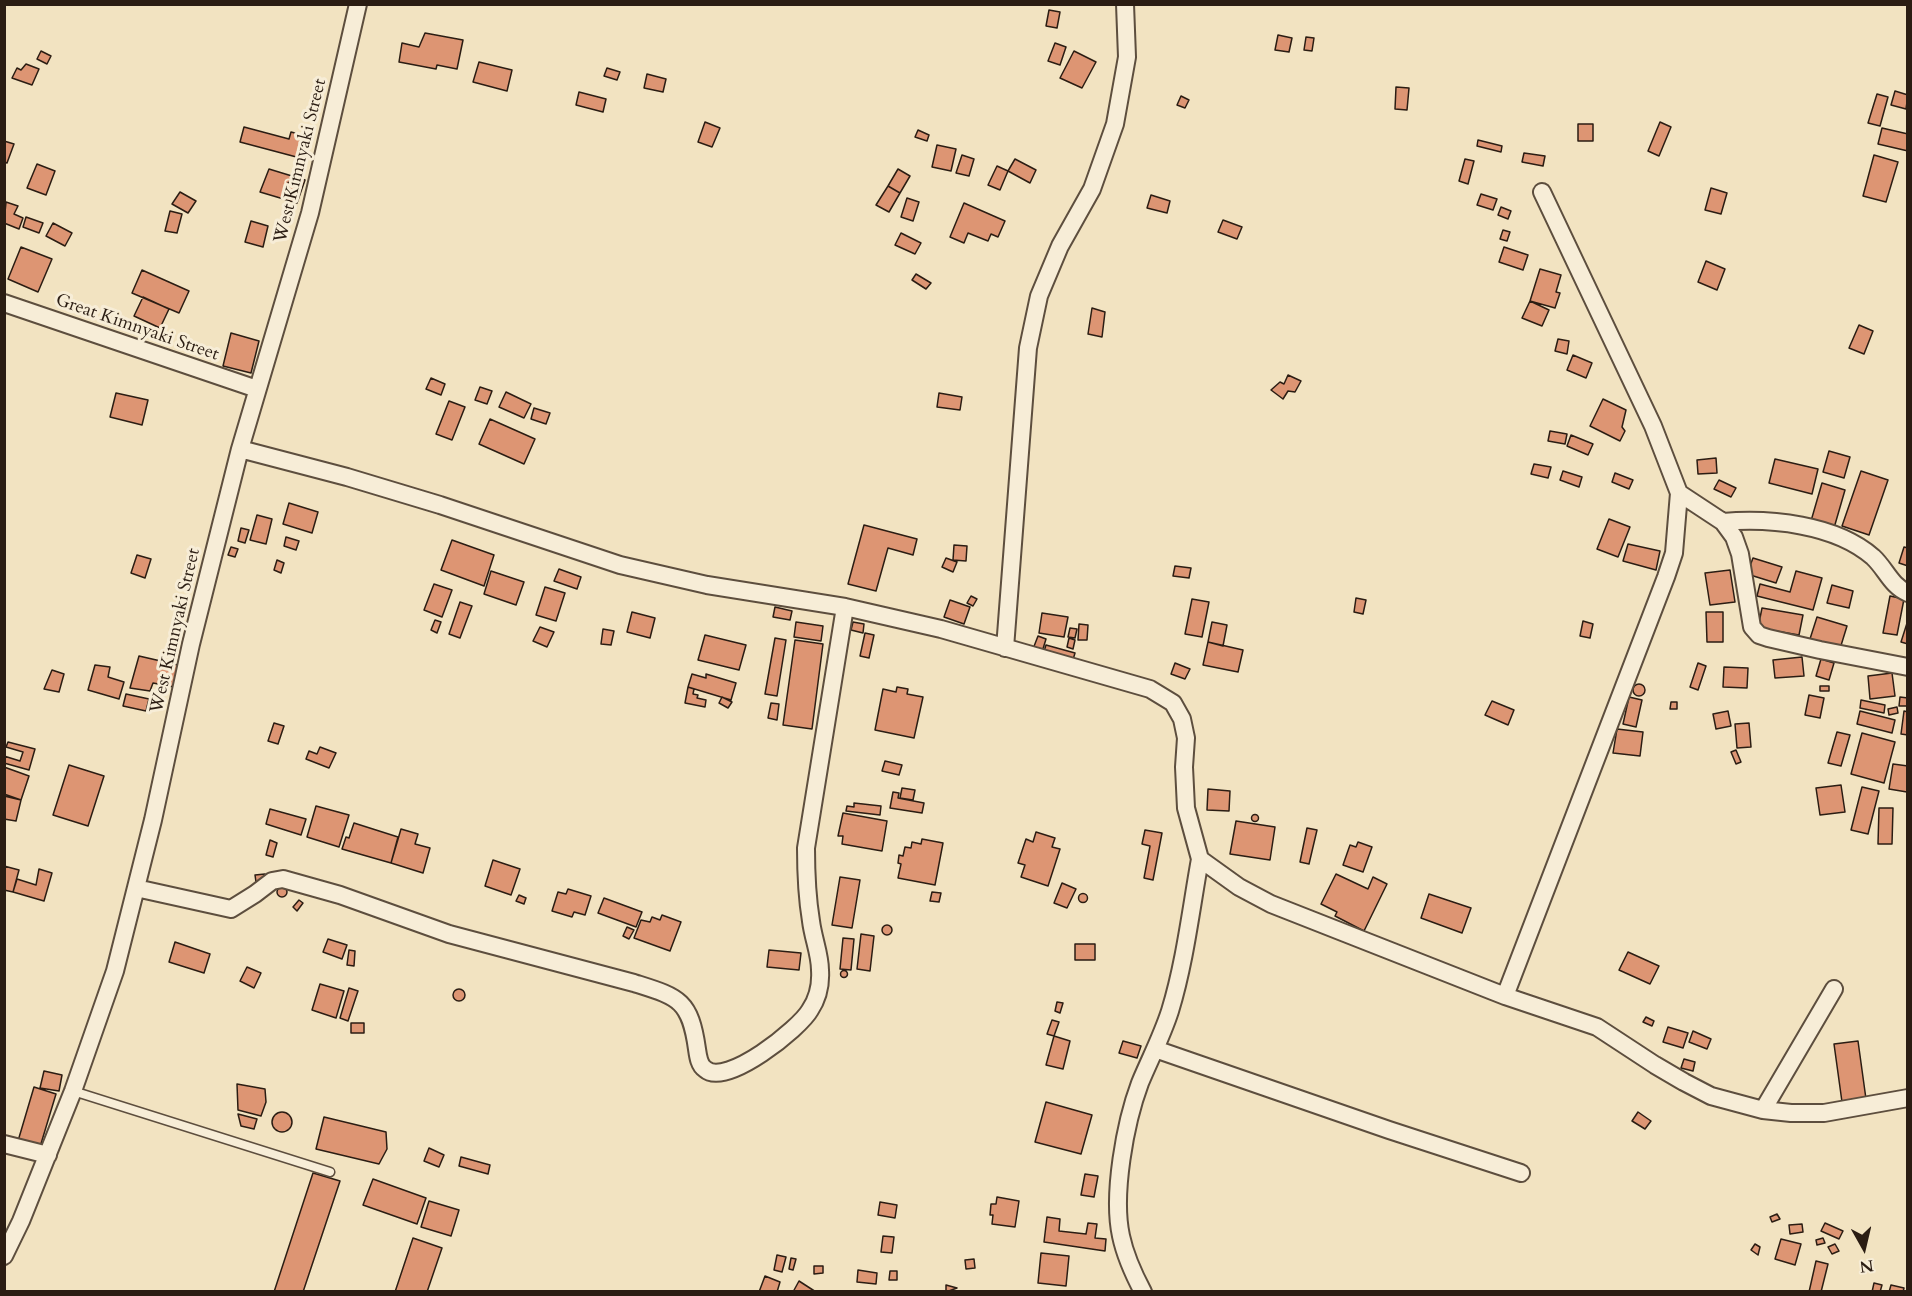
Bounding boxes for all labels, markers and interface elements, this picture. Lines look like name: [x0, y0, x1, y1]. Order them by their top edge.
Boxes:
street label: West Kimnyaki Street: [270, 77, 332, 245]
street label: Great Kimnyaki Street: [52, 290, 222, 366]
street label: West Kimnyaki Street: [147, 546, 205, 716]
north arrow: [1834, 1218, 1894, 1278]
text: N: [1858, 1254, 1875, 1278]

